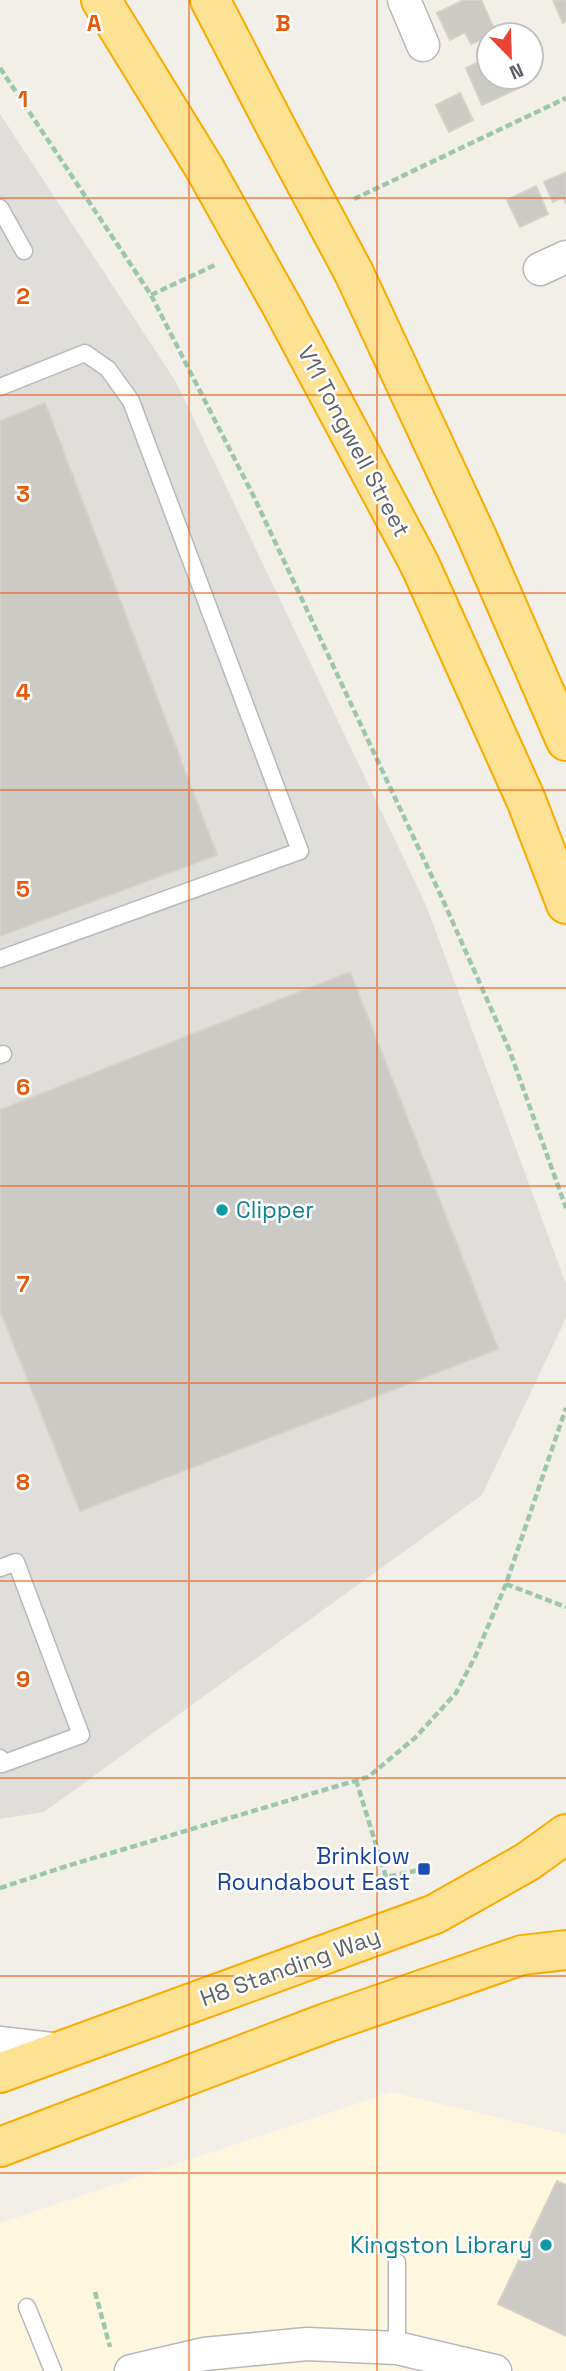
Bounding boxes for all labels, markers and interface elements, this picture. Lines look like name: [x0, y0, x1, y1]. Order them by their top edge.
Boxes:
text: A: [87, 8, 102, 38]
text: B: [275, 8, 291, 38]
north arrow: [475, 21, 545, 91]
text: N: [506, 57, 527, 85]
text: 1: [18, 84, 28, 114]
text: 2: [16, 281, 30, 311]
street label: V11 Tongwell Street: [291, 340, 417, 542]
text: 3: [16, 479, 30, 509]
text: 4: [16, 677, 31, 707]
text: 5: [16, 874, 30, 904]
text: 6: [16, 1072, 30, 1102]
place label: Clipper: [236, 1195, 314, 1225]
marker: Clipper: [214, 1202, 230, 1218]
text: 7: [17, 1269, 30, 1299]
text: 8: [16, 1467, 30, 1497]
text: 9: [16, 1664, 30, 1694]
place label: Brinklow Roundabout East: [217, 1841, 410, 1897]
marker: Brinklow Roundabout East: [416, 1861, 432, 1877]
street label: H8 Standing Way: [196, 1921, 384, 2013]
place label: Kingston Library: [350, 2230, 532, 2260]
marker: Kingston Library: [538, 2237, 554, 2253]

